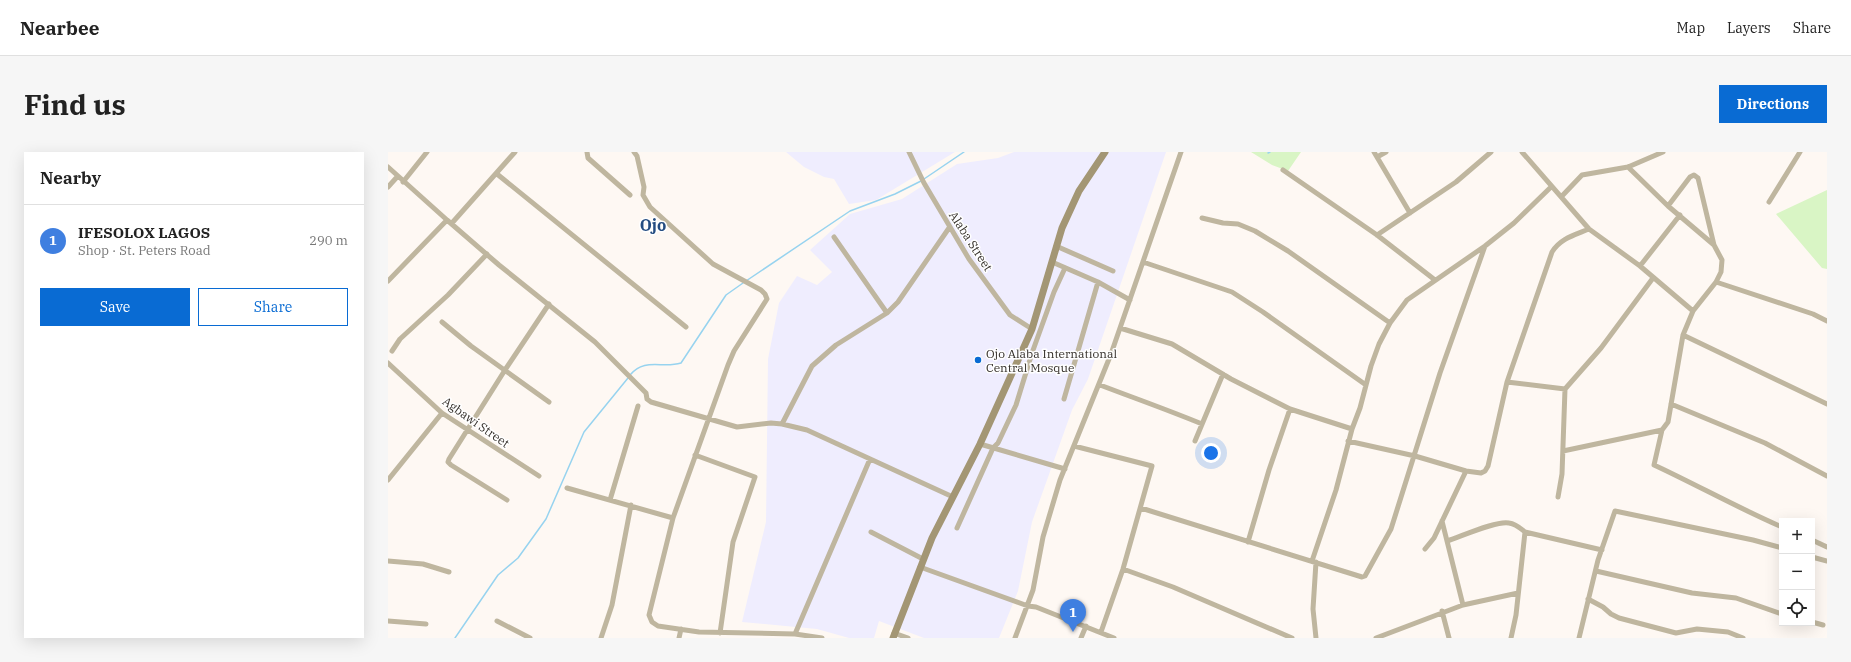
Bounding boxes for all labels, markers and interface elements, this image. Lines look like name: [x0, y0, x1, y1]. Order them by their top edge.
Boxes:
text: Nearbee: [20, 16, 99, 40]
text: Map: [1677, 19, 1705, 37]
text: Layers: [1727, 19, 1771, 37]
text: Share: [1793, 19, 1831, 37]
button: Directions: [1719, 85, 1827, 123]
text: Find us: [24, 86, 126, 123]
text: Nearby: [40, 167, 101, 189]
street label: Alaba Street: [946, 208, 996, 274]
district label: Ojo: [640, 215, 666, 235]
text: IFESOLOX LAGOS: [78, 223, 210, 242]
text: 1: [49, 232, 57, 249]
text: 290 m: [309, 232, 348, 249]
text: Shop · St. Peters Road: [78, 242, 211, 259]
button: Save: [40, 288, 190, 326]
button: Share: [198, 288, 348, 326]
place label: Ojo Alaba International Central Mosque: [986, 346, 1117, 375]
marker: Ojo Alaba International Central Mosque: [973, 355, 983, 365]
street label: Agbawi Street: [440, 393, 512, 451]
your location: [1201, 443, 1221, 463]
map controls: [1779, 518, 1815, 626]
button: +: [1779, 518, 1815, 554]
button: −: [1779, 554, 1815, 590]
button: locate: [1779, 590, 1815, 626]
pin: 1: [1060, 599, 1086, 632]

